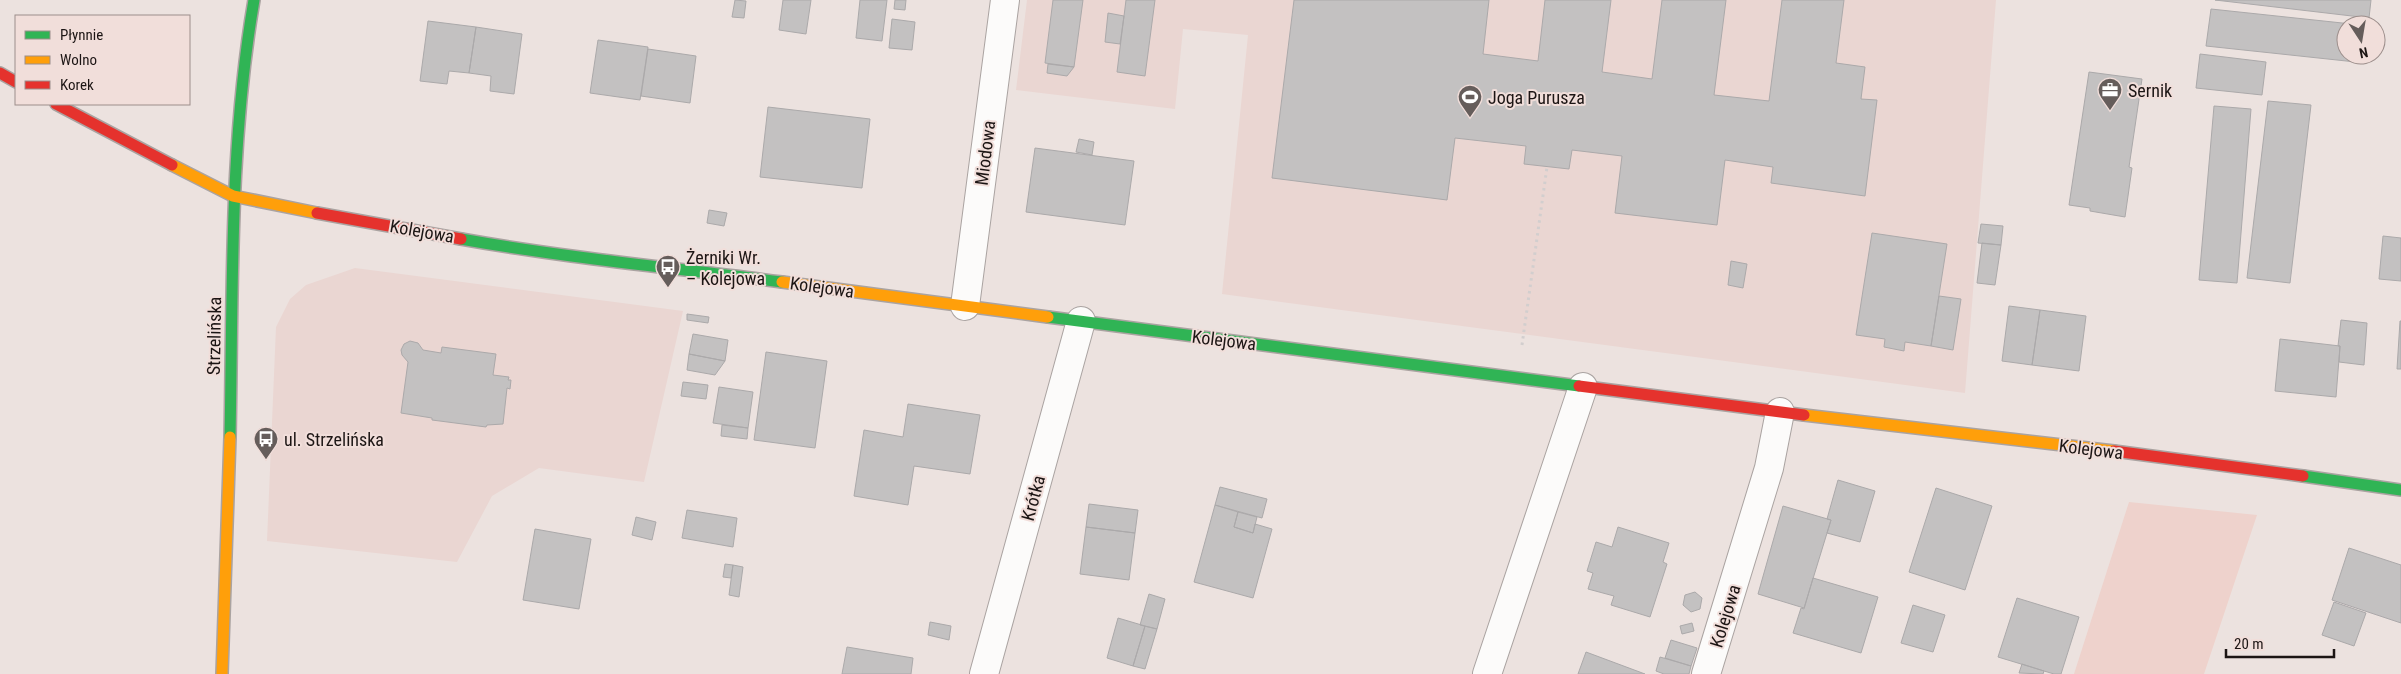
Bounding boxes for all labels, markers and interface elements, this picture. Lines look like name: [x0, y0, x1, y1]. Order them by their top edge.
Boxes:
legend: [15, 15, 190, 105]
north arrow: [2336, 15, 2386, 65]
text: Płynnie: [60, 26, 103, 44]
text: N: [2358, 44, 2370, 61]
text: Wolno: [60, 51, 97, 69]
text: Korek: [60, 76, 94, 94]
office icon: Sernik: [2097, 77, 2123, 111]
place label: Sernik: [2128, 80, 2172, 101]
sports icon: Joga Purusza: [1457, 84, 1483, 118]
place label: Joga Purusza: [1488, 87, 1585, 108]
street label: Miodowa: [971, 119, 999, 187]
street label: Kolejowa: [388, 215, 456, 247]
place label: Żerniki Wr. – Kolejowa: [686, 247, 765, 289]
bus stop icon: Żerniki Wr. – Kolejowa: [655, 254, 681, 288]
street label: Kolejowa: [789, 272, 855, 302]
street label: Strzelińska: [203, 297, 225, 375]
street label: Kolejowa: [1191, 326, 1257, 354]
bus stop icon: ul. Strzelińska: [253, 426, 279, 460]
place label: ul. Strzelińska: [284, 429, 384, 450]
street label: Kolejowa: [2058, 435, 2124, 463]
street label: Krótka: [1017, 473, 1049, 523]
street label: Kolejowa: [1706, 582, 1744, 650]
scale bar: [2226, 626, 2334, 658]
text: 20 m: [2234, 635, 2264, 653]

